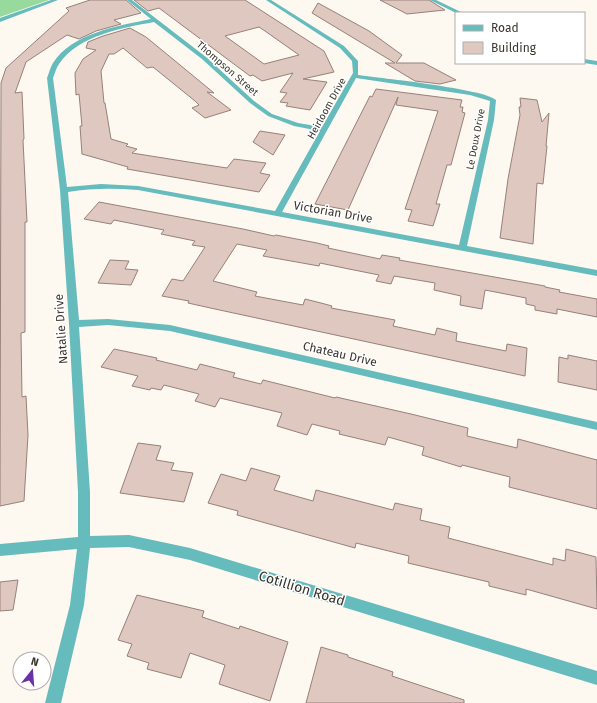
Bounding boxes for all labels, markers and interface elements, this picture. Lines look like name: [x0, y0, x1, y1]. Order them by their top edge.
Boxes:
legend: [455, 12, 585, 64]
text: Road: [491, 21, 519, 35]
street label: Thompson Street: [194, 39, 261, 99]
text: Building: [491, 41, 537, 55]
street label: Heirloom Drive: [305, 76, 349, 141]
street label: Le Doux Drive: [464, 108, 488, 171]
street label: Victorian Drive: [292, 198, 374, 226]
street label: Natalie Drive: [52, 294, 70, 364]
street label: Chateau Drive: [302, 339, 378, 369]
street label: Cotillion Road: [257, 567, 347, 610]
north arrow: [12, 651, 52, 691]
text: N: [29, 655, 40, 669]

